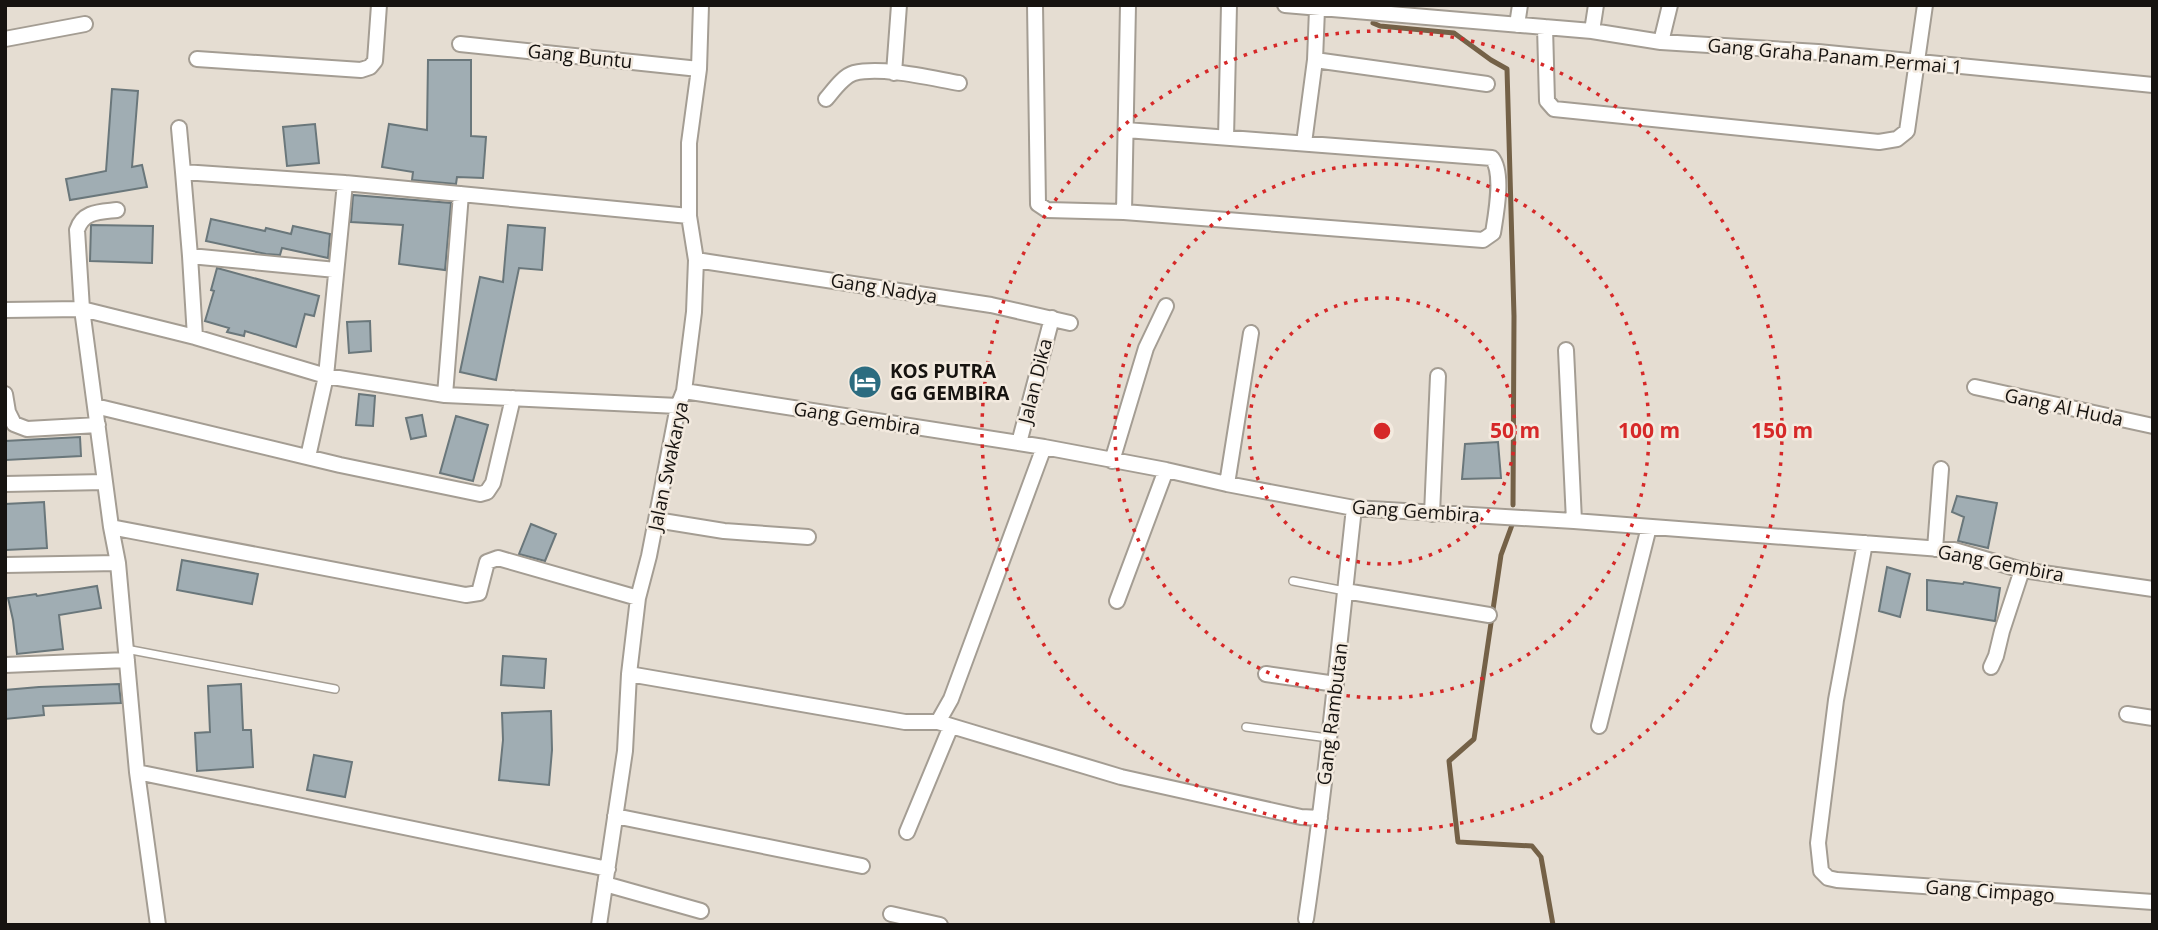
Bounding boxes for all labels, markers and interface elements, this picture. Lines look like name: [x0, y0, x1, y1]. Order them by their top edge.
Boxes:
street label: Gang Graha Panam Permai 1: [1706, 32, 1964, 80]
street label: Gang Buntu: [526, 38, 634, 74]
street label: Gang Nadya: [829, 267, 939, 309]
street label: Jalan Dika: [1011, 336, 1058, 428]
place label: KOS PUTRA GG GEMBIRA: [890, 358, 1010, 406]
hotel icon: KOS PUTRA GG GEMBIRA: [846, 363, 884, 401]
street label: Gang Al Huda: [2002, 382, 2126, 432]
street label: Gang Gembira: [792, 395, 922, 441]
street label: Jalan Swakarya: [641, 399, 694, 535]
text: 50 m: [1490, 416, 1540, 444]
text: 100 m: [1618, 416, 1680, 444]
text: 150 m: [1751, 416, 1813, 444]
centre of rings: [1370, 419, 1394, 443]
street label: Gang Gembira: [1351, 494, 1481, 528]
street label: Gang Gembira: [1936, 538, 2066, 588]
street label: Gang Rambutan: [1310, 641, 1354, 787]
street label: Gang Cimpago: [1924, 874, 2056, 908]

